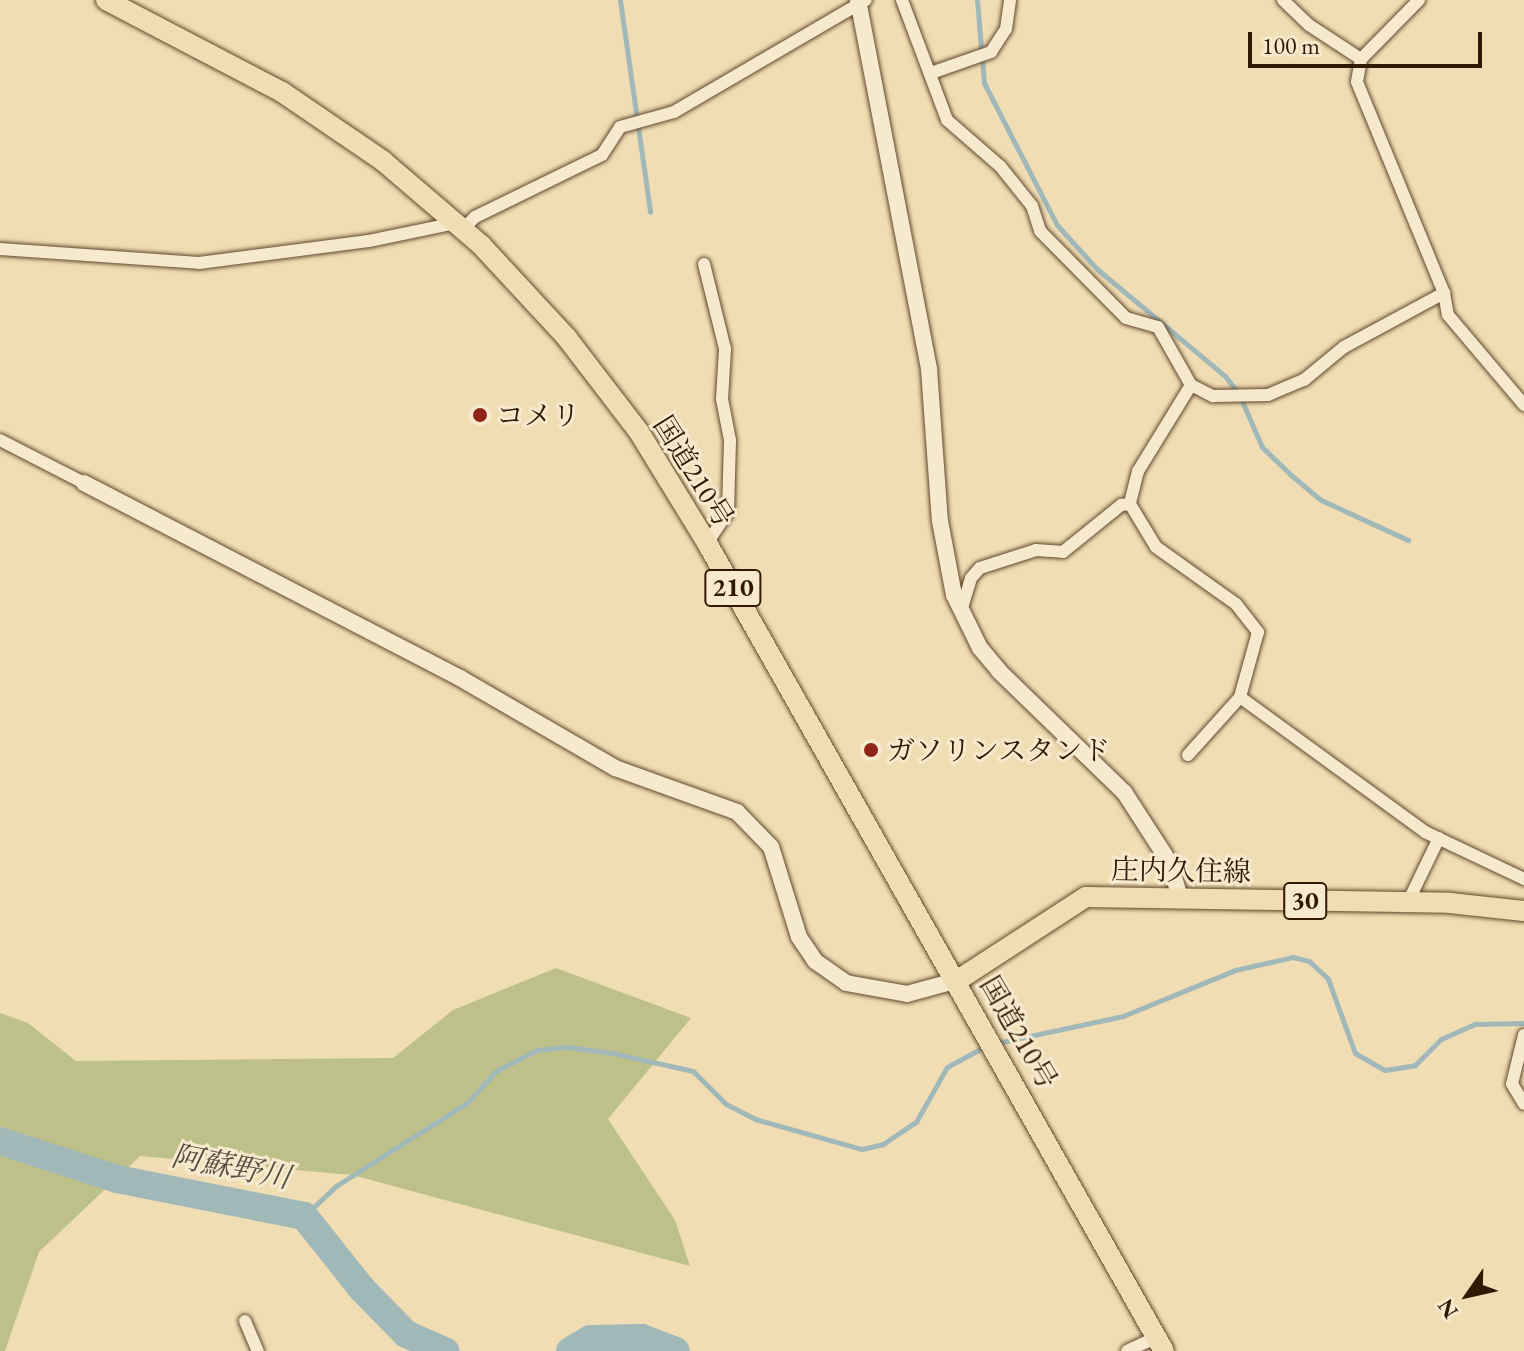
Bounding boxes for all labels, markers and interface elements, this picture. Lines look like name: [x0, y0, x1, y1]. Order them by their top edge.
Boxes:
scale bar: [1252, 16, 1486, 66]
text: 100 m: [1262, 30, 1320, 61]
place label: コメリ: [496, 398, 580, 432]
marker: コメリ: [471, 406, 489, 424]
street label: 国道210号: [647, 409, 741, 533]
road number: 210: [703, 566, 763, 610]
place label: ガソリンスタンド: [887, 733, 1111, 767]
marker: ガソリンスタンド: [862, 741, 880, 759]
street label: 庄内久住線: [1111, 852, 1251, 888]
road number: 30: [1283, 879, 1327, 923]
street label: 国道210号: [973, 970, 1065, 1094]
water label: 阿蘇野川: [169, 1138, 293, 1196]
north arrow: [1428, 1255, 1508, 1335]
text: N: [1431, 1293, 1465, 1324]

